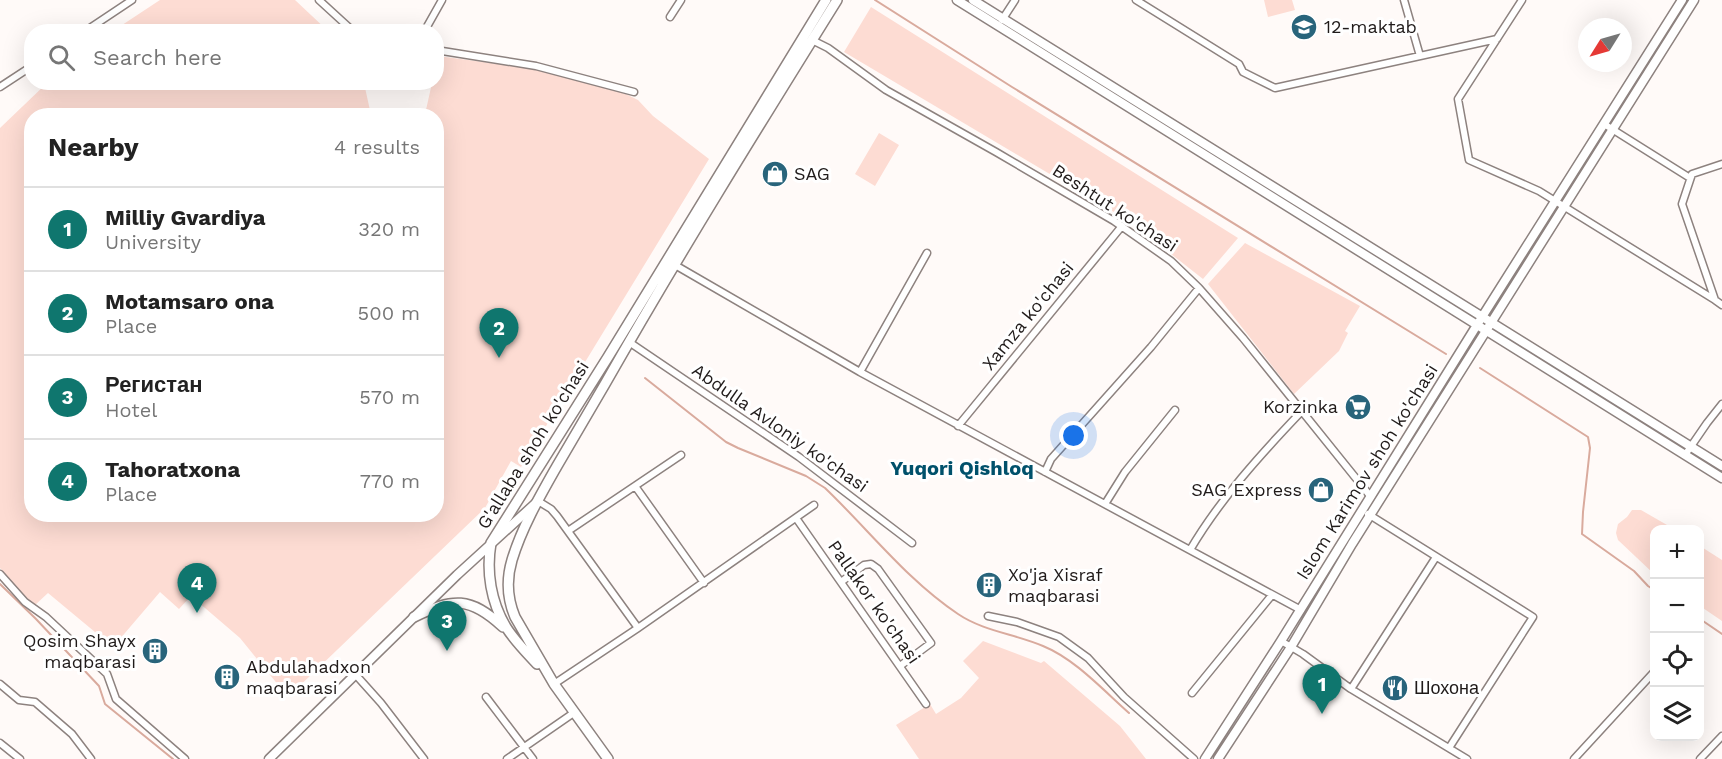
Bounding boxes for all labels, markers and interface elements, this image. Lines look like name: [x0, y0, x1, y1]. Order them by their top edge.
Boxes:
school or university icon: 12-maktab: [1289, 12, 1319, 42]
place label: 12-maktab: [1324, 16, 1417, 37]
north arrow: [1578, 18, 1632, 72]
search box: [24, 24, 444, 90]
icon: search: [45, 41, 78, 74]
text: Search here: [93, 45, 222, 70]
text: Nearby: [48, 132, 139, 162]
text: 4 results: [334, 135, 420, 159]
shop icon: SAG: [760, 159, 790, 189]
street label: Beshtut ko'chasi: [1049, 159, 1182, 256]
place label: SAG: [794, 163, 830, 184]
text: Milliy Gvardiya: [105, 205, 266, 230]
text: 1: [63, 217, 72, 241]
text: 320 m: [358, 217, 420, 241]
text: University: [105, 230, 201, 254]
street label: Xamza ko'chasi: [977, 257, 1078, 374]
text: Motamsaro ona: [105, 289, 274, 314]
text: 2: [62, 301, 73, 325]
text: 500 m: [358, 301, 420, 325]
pin: 2: [480, 308, 518, 358]
text: Place: [105, 314, 157, 338]
street label: G'allaba shoh ko'chasi: [472, 357, 593, 533]
street label: Abdulla Avloniy ko'chasi: [688, 359, 872, 496]
street label: Islom Karimov shoh ko'chasi: [1292, 360, 1442, 583]
text: Регистан: [105, 372, 203, 397]
text: 3: [62, 385, 73, 409]
text: 570 m: [359, 385, 420, 409]
supermarket icon: Korzinka: [1343, 392, 1373, 422]
place label: Korzinka: [1263, 396, 1338, 417]
text: Hotel: [105, 398, 157, 422]
your location: [1059, 421, 1088, 450]
district label: Yuqori Qishloq: [890, 456, 1034, 480]
text: Tahoratxona: [105, 457, 240, 482]
text: 4: [61, 469, 74, 493]
text: 770 m: [360, 469, 420, 493]
shop icon: SAG Express: [1306, 475, 1336, 505]
place label: SAG Express: [1191, 479, 1302, 500]
text: Place: [105, 482, 157, 506]
map controls: [1650, 525, 1704, 741]
button: +: [1650, 525, 1704, 579]
street label: Pallakor ko'chasi: [824, 536, 925, 668]
pin: 4: [178, 564, 216, 613]
place label: Xo'ja Xisraf maqbarasi: [1008, 564, 1103, 606]
building icon: Xo'ja Xisraf maqbarasi: [974, 570, 1004, 600]
button: −: [1650, 579, 1704, 633]
pin: 3: [428, 602, 466, 651]
place label: Qosim Shayx maqbarasi: [23, 630, 136, 672]
button: locate: [1650, 633, 1704, 687]
building icon: Qosim Shayx maqbarasi: [140, 636, 170, 666]
place label: Abdulahadxon maqbarasi: [246, 656, 371, 698]
building icon: Abdulahadxon maqbarasi: [212, 662, 242, 692]
pin: 1: [1302, 664, 1342, 714]
restaurant icon: Шохона: [1380, 673, 1410, 703]
place label: Шохона: [1414, 677, 1480, 698]
button: layers: [1650, 687, 1704, 741]

